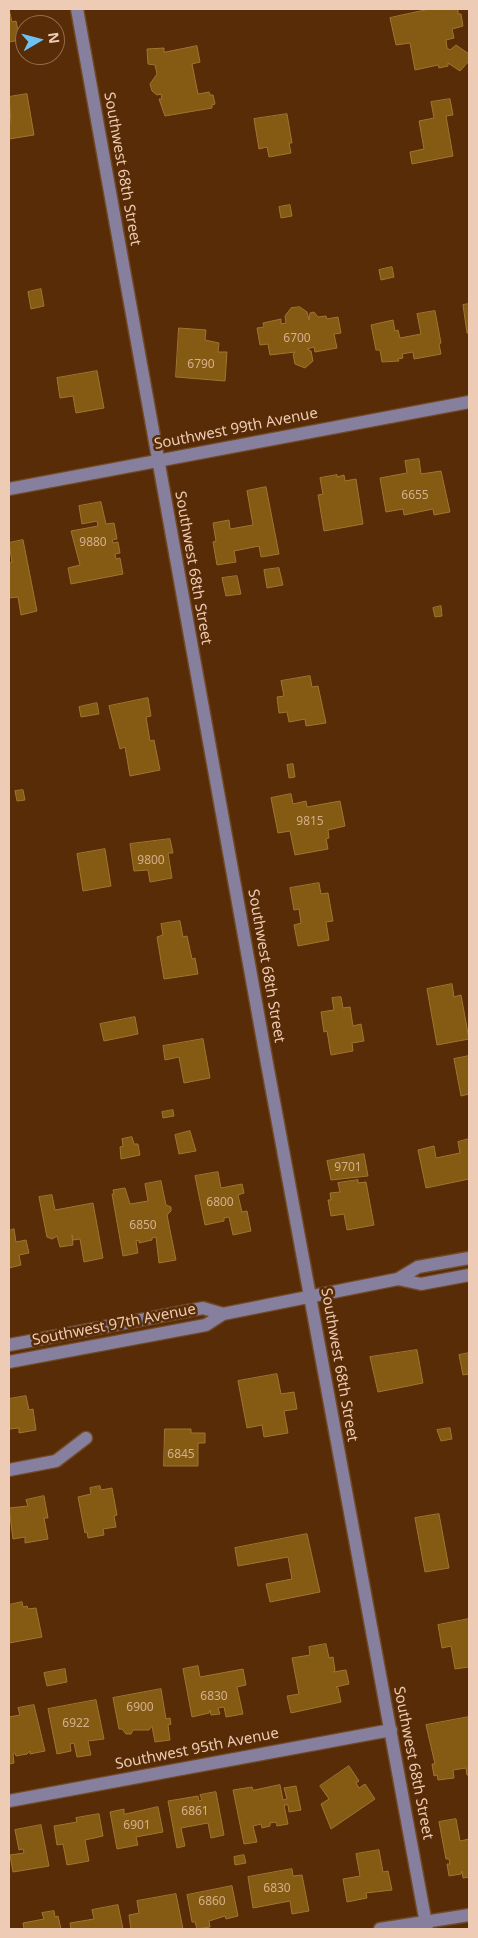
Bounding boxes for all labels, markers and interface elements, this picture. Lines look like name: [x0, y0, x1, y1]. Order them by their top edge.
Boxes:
north arrow: [15, 15, 65, 65]
text: N: [44, 31, 65, 45]
street label: Southwest 68th Street: [100, 91, 144, 247]
house number: 6700: [283, 332, 311, 346]
house number: 6790: [187, 358, 215, 372]
street label: Southwest 99th Avenue: [153, 404, 319, 454]
house number: 6655: [401, 489, 429, 503]
street label: Southwest 68th Street: [171, 490, 215, 646]
house number: 9880: [79, 536, 107, 550]
house number: 9815: [296, 815, 324, 829]
house number: 9800: [137, 854, 165, 868]
street label: Southwest 68th Street: [244, 888, 288, 1044]
house number: 9701: [334, 1161, 362, 1175]
house number: 6800: [206, 1196, 234, 1210]
house number: 6850: [129, 1219, 157, 1233]
street label: Southwest 68th Street: [317, 1287, 361, 1443]
street label: Southwest 97th Avenue: [31, 1300, 197, 1350]
house number: 6845: [167, 1448, 195, 1462]
street label: Southwest 68th Street: [389, 1685, 437, 1841]
house number: 6830: [200, 1690, 228, 1704]
house number: 6900: [126, 1701, 154, 1715]
house number: 6922: [62, 1717, 90, 1731]
street label: Southwest 95th Avenue: [114, 1724, 280, 1774]
house number: 6861: [181, 1805, 209, 1819]
house number: 6901: [123, 1819, 151, 1833]
house number: 6830: [263, 1882, 291, 1896]
house number: 6860: [198, 1895, 226, 1909]

